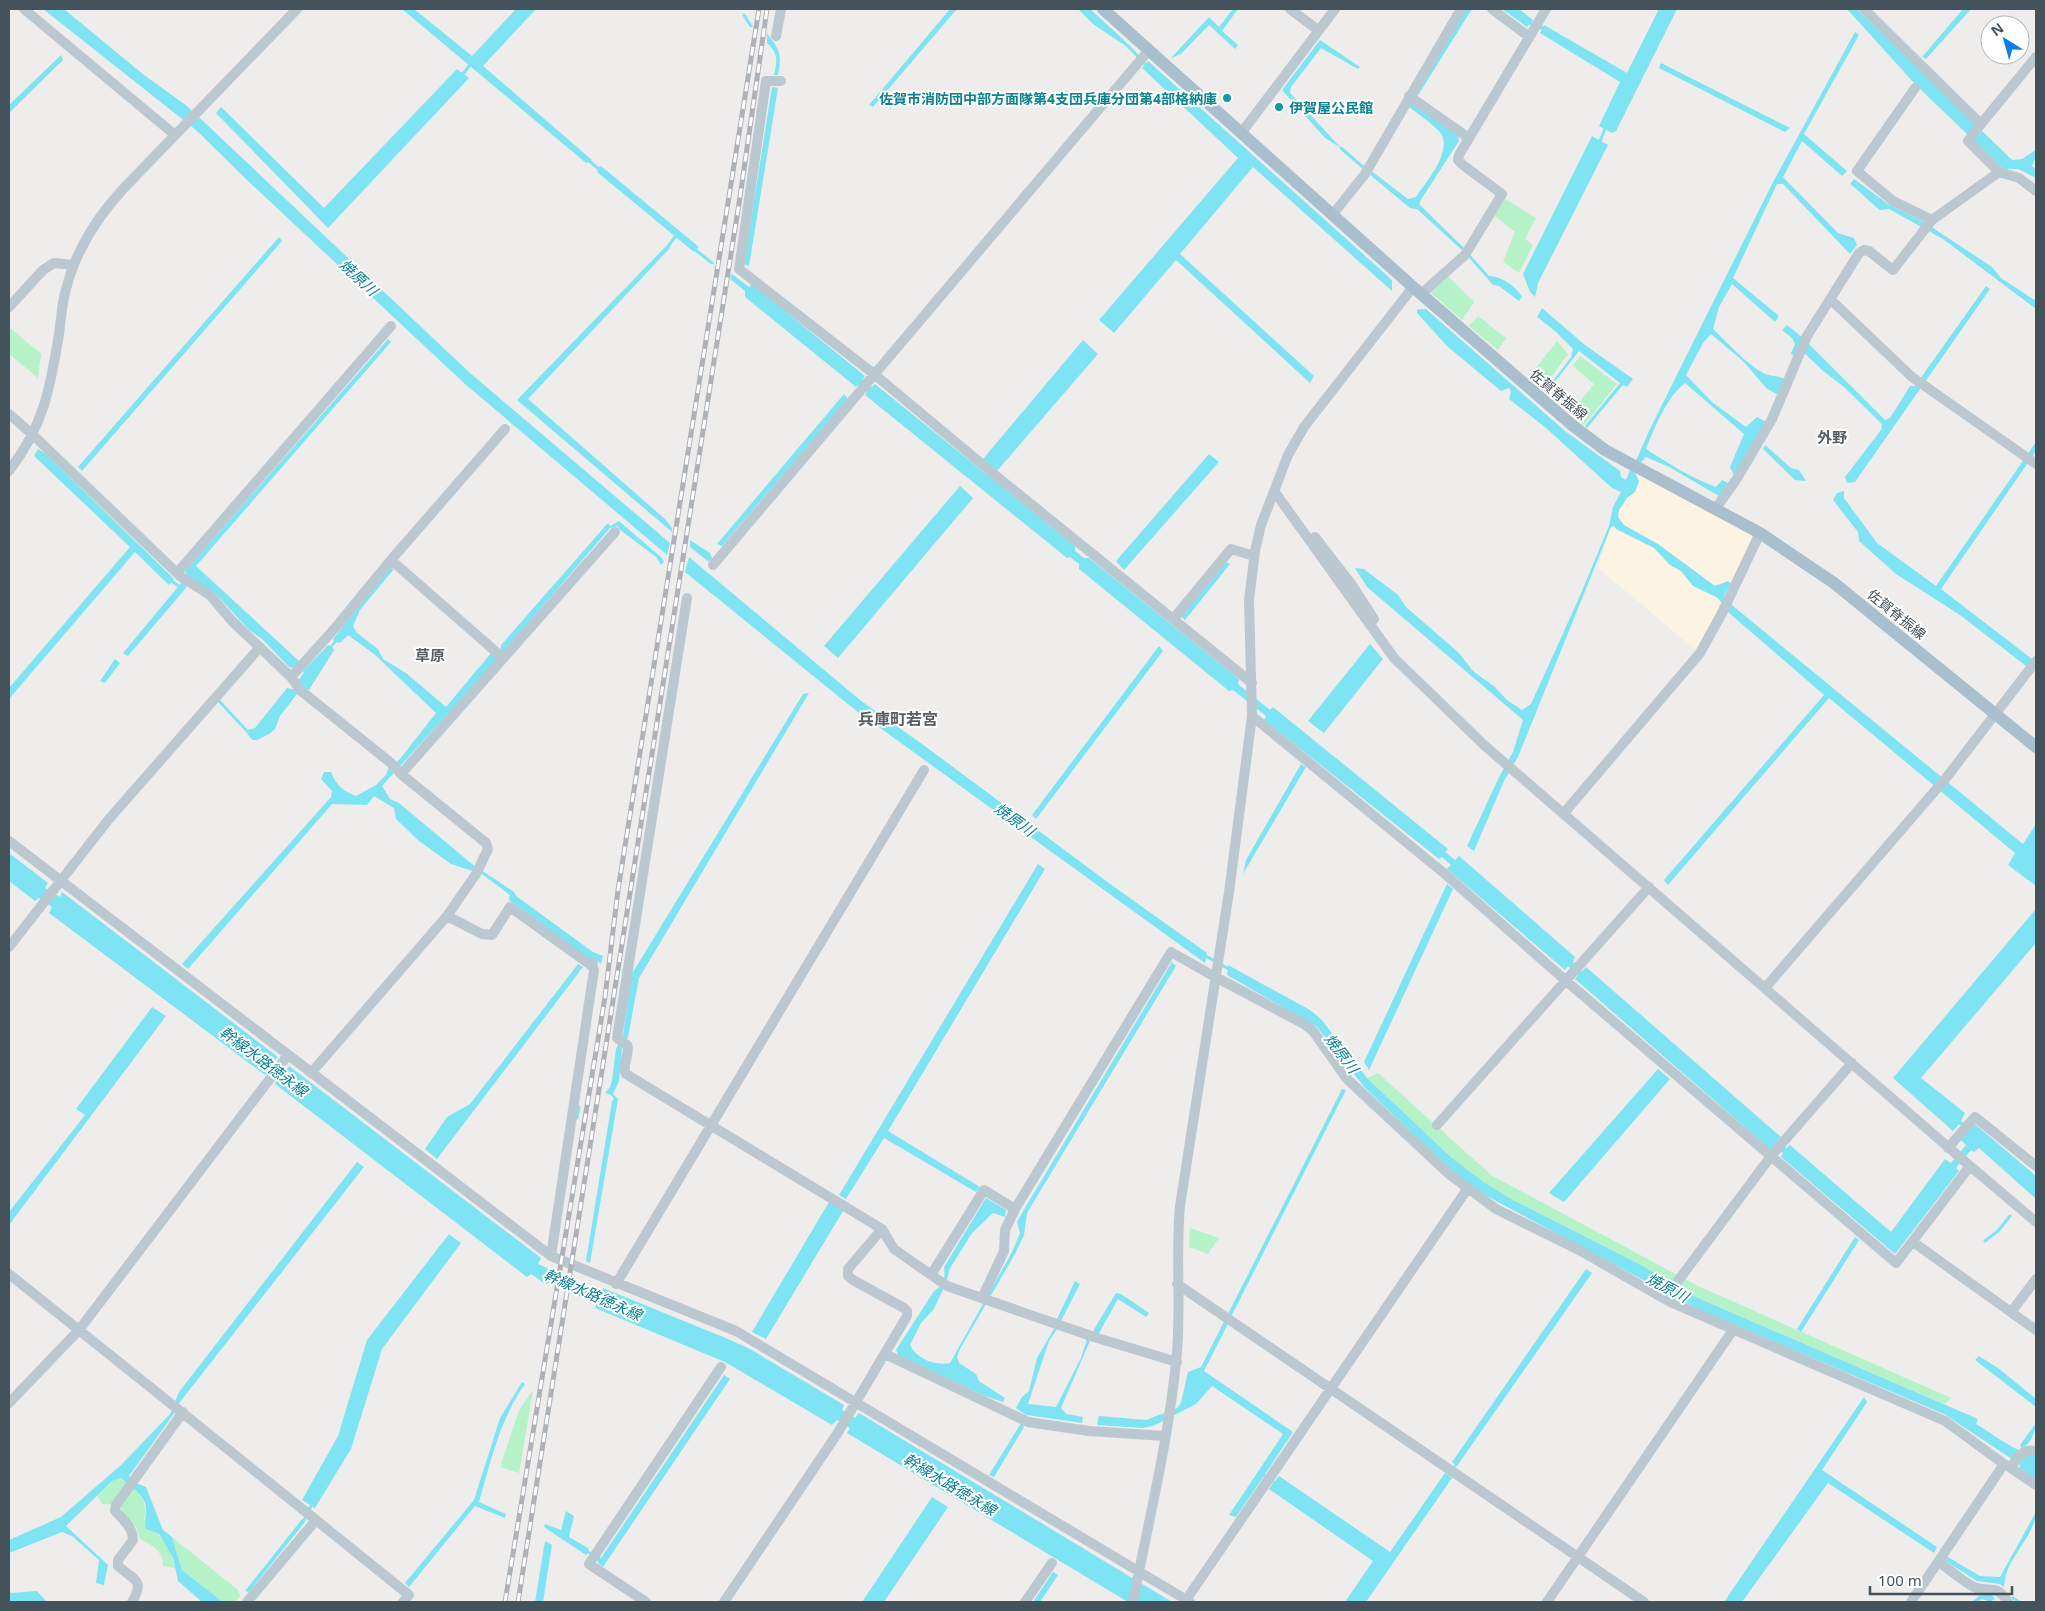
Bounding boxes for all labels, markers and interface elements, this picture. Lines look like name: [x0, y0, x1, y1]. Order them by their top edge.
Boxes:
north arrow: [1980, 15, 2030, 65]
text: N: [1987, 18, 2007, 40]
place label: 佐賀市消防団中部方面隊第4支団兵庫分団第4部格納庫: [879, 89, 1217, 108]
marker: 佐賀市消防団中部方面隊第4支団兵庫分団第4部格納庫: [1221, 92, 1233, 104]
place label: 伊賀屋公民館: [1289, 98, 1373, 117]
marker: 伊賀屋公民館: [1273, 101, 1285, 113]
water label: 焼原川: [336, 254, 384, 301]
street label: 佐賀脊振線: [1526, 364, 1592, 424]
district label: 外野: [1817, 427, 1847, 447]
street label: 佐賀脊振線: [1864, 585, 1930, 643]
district label: 草原: [415, 645, 445, 665]
district label: 兵庫町若宮: [858, 708, 938, 730]
water label: 焼原川: [991, 798, 1041, 841]
water label: 幹線水路徳永線: [216, 1021, 314, 1102]
water label: 焼原川: [1320, 1029, 1365, 1079]
water label: 幹線水路徳永線: [541, 1264, 647, 1325]
water label: 焼原川: [1643, 1268, 1694, 1307]
water label: 幹線水路徳永線: [900, 1448, 1002, 1521]
scale bar: [1870, 1564, 2012, 1596]
text: 100 m: [1878, 1570, 1922, 1590]

